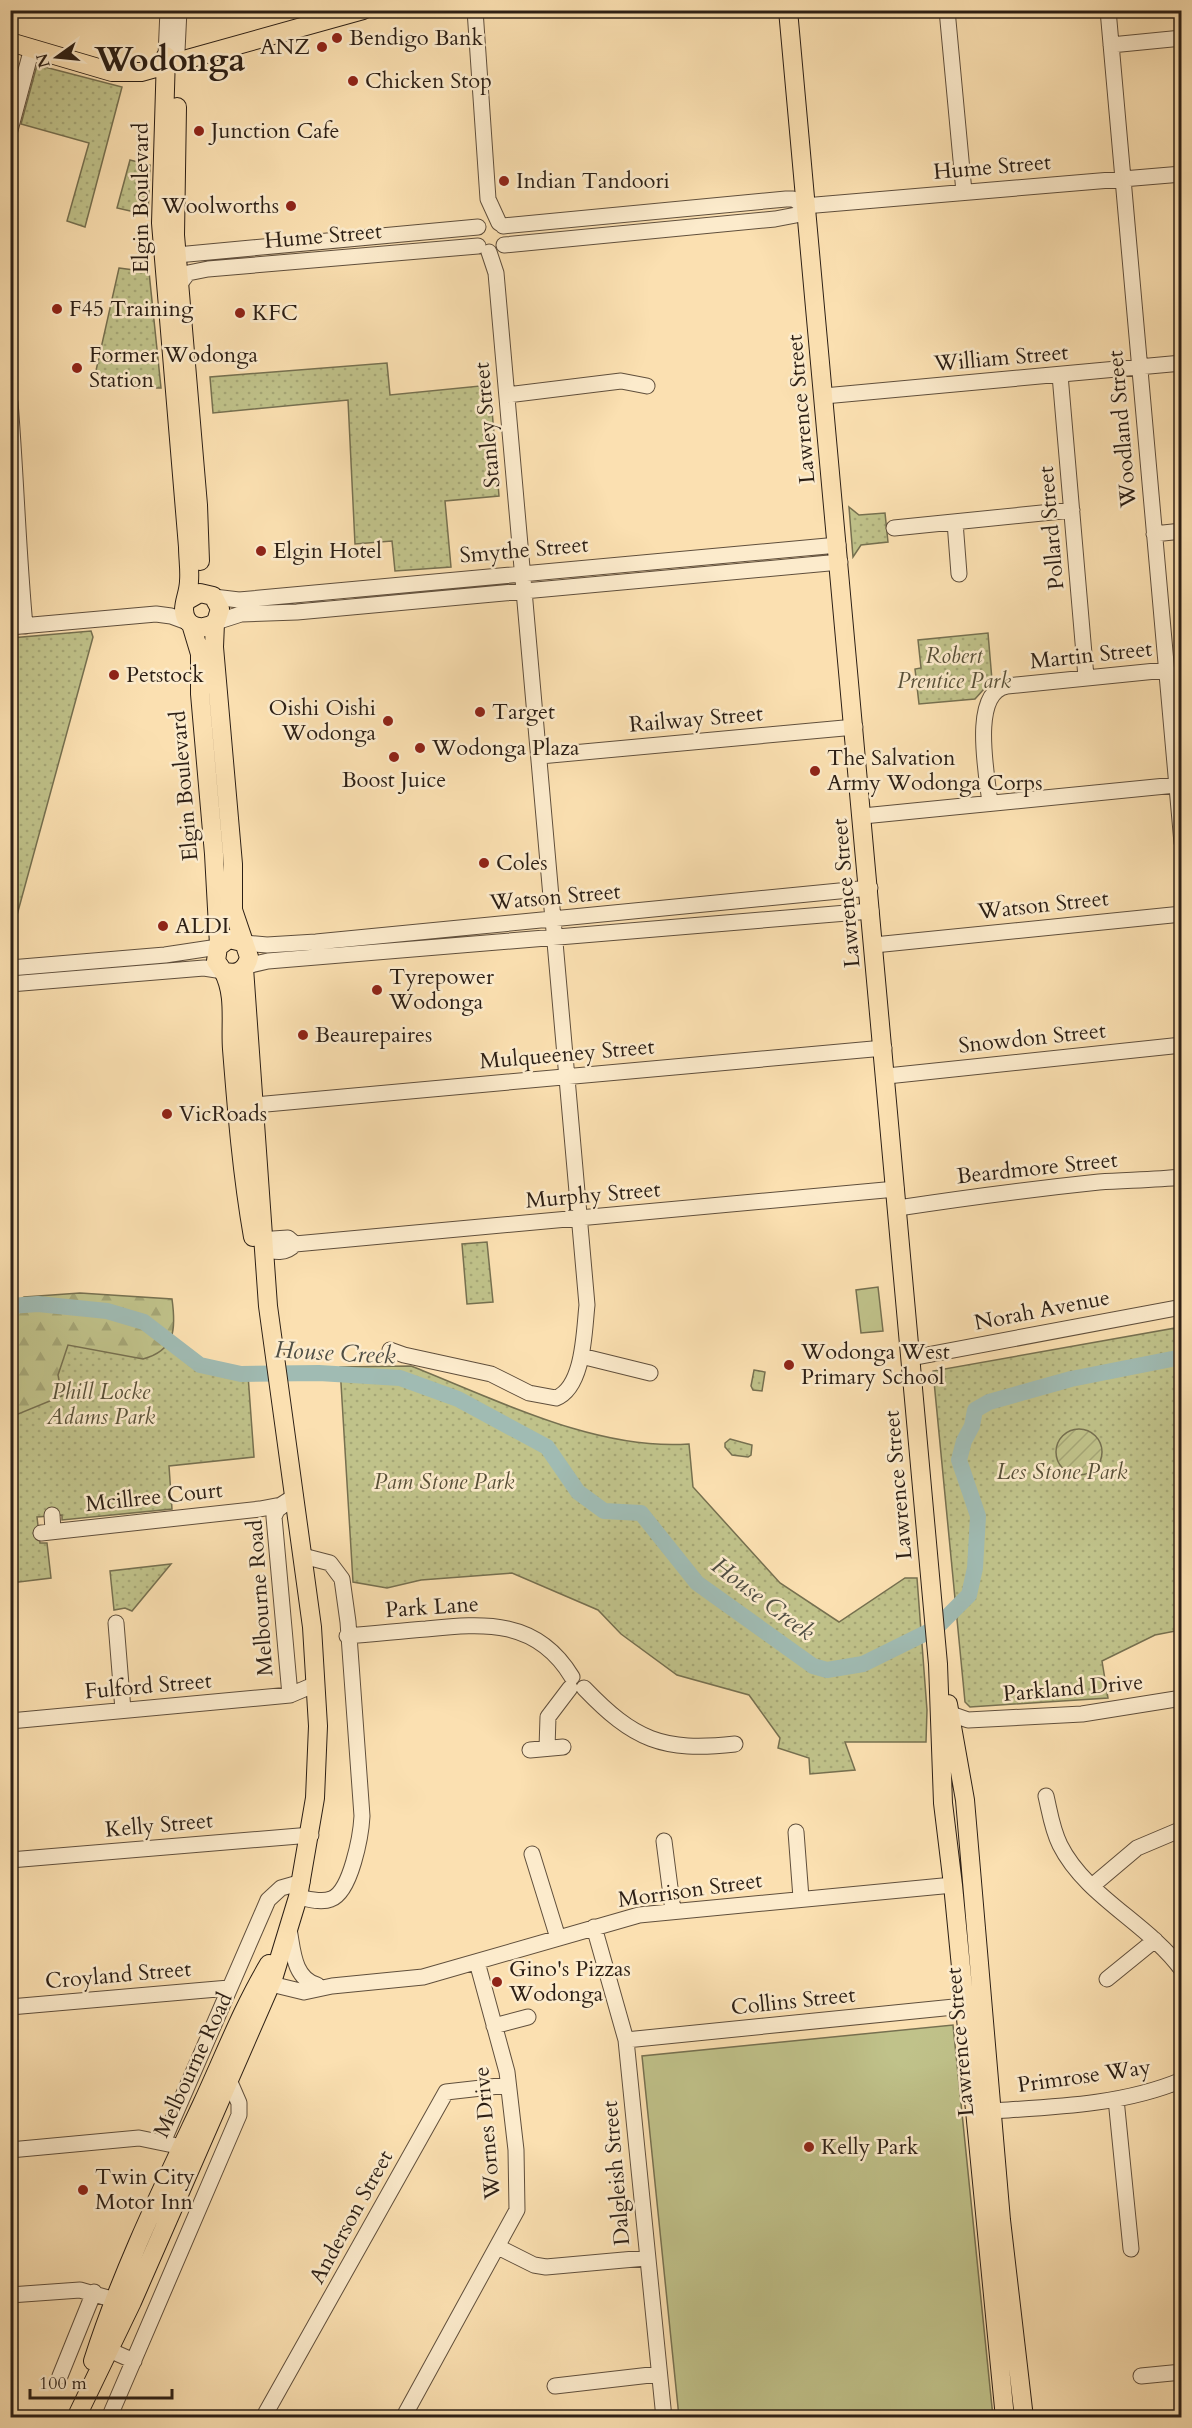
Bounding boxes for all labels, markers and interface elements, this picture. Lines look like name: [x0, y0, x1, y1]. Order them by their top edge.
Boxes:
place label: Bendigo Bank: [349, 23, 483, 53]
north arrow: [27, 27, 87, 87]
marker: Bendigo Bank: [330, 31, 344, 45]
place label: ANZ: [260, 32, 310, 62]
district label: Wodonga: [94, 37, 246, 83]
marker: ANZ: [315, 40, 329, 54]
text: N: [31, 51, 56, 70]
place label: Chicken Stop: [365, 66, 492, 96]
marker: Chicken Stop: [346, 74, 360, 88]
place label: Junction Cafe: [208, 116, 340, 146]
street label: Elgin Boulevard: [126, 122, 156, 273]
marker: Junction Cafe: [192, 124, 206, 138]
street label: Hume Street: [932, 147, 1052, 187]
place label: Indian Tandoori: [516, 166, 670, 196]
marker: Indian Tandoori: [497, 174, 511, 188]
place label: Woolworths: [160, 191, 279, 221]
marker: Woolworths: [284, 199, 298, 213]
street label: Hume Street: [263, 216, 383, 256]
place label: F45 Training: [69, 294, 194, 324]
place label: KFC: [252, 298, 298, 328]
marker: F45 Training: [50, 302, 64, 316]
marker: KFC: [233, 306, 247, 320]
street label: Lawrence Street: [780, 333, 822, 485]
street label: William Street: [932, 337, 1070, 379]
place label: Former Wodonga Station: [89, 340, 259, 395]
street label: Woodland Street: [1100, 349, 1144, 510]
marker: Former Wodonga Station: [70, 361, 84, 375]
street label: Stanley Street: [467, 361, 507, 489]
street label: Pollard Street: [1031, 465, 1071, 591]
street label: Smythe Street: [458, 529, 590, 571]
place label: Elgin Hotel: [273, 536, 382, 566]
marker: Elgin Hotel: [254, 544, 268, 558]
street label: Martin Street: [1028, 634, 1154, 676]
park label: Robert Prentice Park: [897, 641, 1011, 696]
place label: Petstock: [126, 660, 204, 690]
marker: Petstock: [107, 668, 121, 682]
place label: Oishi Oishi Wodonga: [268, 693, 376, 748]
place label: Target: [492, 697, 555, 727]
street label: Railway Street: [628, 698, 764, 740]
marker: Target: [473, 705, 487, 719]
street label: Elgin Boulevard: [162, 709, 206, 863]
marker: Oishi Oishi Wodonga: [381, 714, 395, 728]
place label: Wodonga Plaza: [431, 733, 580, 763]
marker: Wodonga Plaza: [413, 741, 427, 755]
place label: The Salvation Army Wodonga Corps: [827, 743, 1043, 798]
marker: Boost Juice: [387, 750, 401, 764]
marker: The Salvation Army Wodonga Corps: [808, 764, 822, 778]
place label: Boost Juice: [342, 765, 446, 795]
street label: Lawrence Street: [825, 817, 867, 969]
place label: Coles: [496, 848, 548, 878]
marker: Coles: [477, 856, 491, 870]
street label: Watson Street: [487, 876, 622, 918]
street label: Watson Street: [975, 883, 1110, 927]
place label: ALDI: [175, 911, 229, 941]
marker: ALDI: [156, 919, 170, 933]
place label: Tyrepower Wodonga: [388, 962, 495, 1017]
marker: Tyrepower Wodonga: [370, 983, 384, 997]
street label: Snowdon Street: [957, 1015, 1107, 1061]
place label: Beaurepaires: [315, 1020, 432, 1050]
marker: Beaurepaires: [296, 1028, 310, 1042]
street label: Mulqueeney Street: [478, 1031, 656, 1077]
place label: VicRoads: [179, 1099, 267, 1129]
marker: VicRoads: [160, 1107, 174, 1121]
street label: Beardmore Street: [955, 1145, 1119, 1191]
street label: Murphy Street: [524, 1174, 662, 1216]
street label: Norah Avenue: [972, 1282, 1112, 1338]
water label: House Creek: [274, 1333, 397, 1373]
place label: Wodonga West Primary School: [800, 1337, 950, 1392]
marker: Wodonga West Primary School: [782, 1358, 796, 1372]
park label: Phill Locke Adams Park: [46, 1377, 155, 1432]
street label: Lawrence Street: [877, 1409, 919, 1561]
park label: Les Stone Park: [997, 1457, 1128, 1487]
park label: Pam Stone Park: [374, 1467, 514, 1497]
street label: Mcillree Court: [84, 1475, 224, 1519]
street label: Melbourne Road: [240, 1518, 280, 1677]
water label: House Creek: [705, 1549, 822, 1649]
street label: Park Lane: [384, 1589, 480, 1625]
street label: Fulford Street: [83, 1666, 213, 1706]
street label: Parkland Drive: [1002, 1667, 1144, 1709]
street label: Kelly Street: [104, 1805, 214, 1845]
street label: Morrison Street: [616, 1865, 764, 1915]
street label: Croyland Street: [44, 1954, 192, 1996]
place label: Gino's Pizzas Wodonga: [508, 1954, 631, 2009]
street label: Lawrence Street: [939, 1966, 981, 2118]
marker: Gino's Pizzas Wodonga: [490, 1975, 504, 1989]
street label: Collins Street: [729, 1980, 857, 2022]
street label: Melbourne Road: [146, 1987, 240, 2142]
street label: Primrose Way: [1015, 2052, 1153, 2100]
street label: Wornes Drive: [466, 2065, 508, 2202]
street label: Dalgleish Street: [595, 2099, 637, 2247]
place label: Kelly Park: [821, 2132, 919, 2162]
marker: Kelly Park: [802, 2140, 816, 2154]
street label: Anderson Street: [302, 2145, 400, 2289]
place label: Twin City Motor Inn: [95, 2162, 195, 2217]
marker: Twin City Motor Inn: [76, 2183, 90, 2197]
scale bar: [30, 2362, 172, 2400]
text: 100 m: [39, 2371, 87, 2396]

